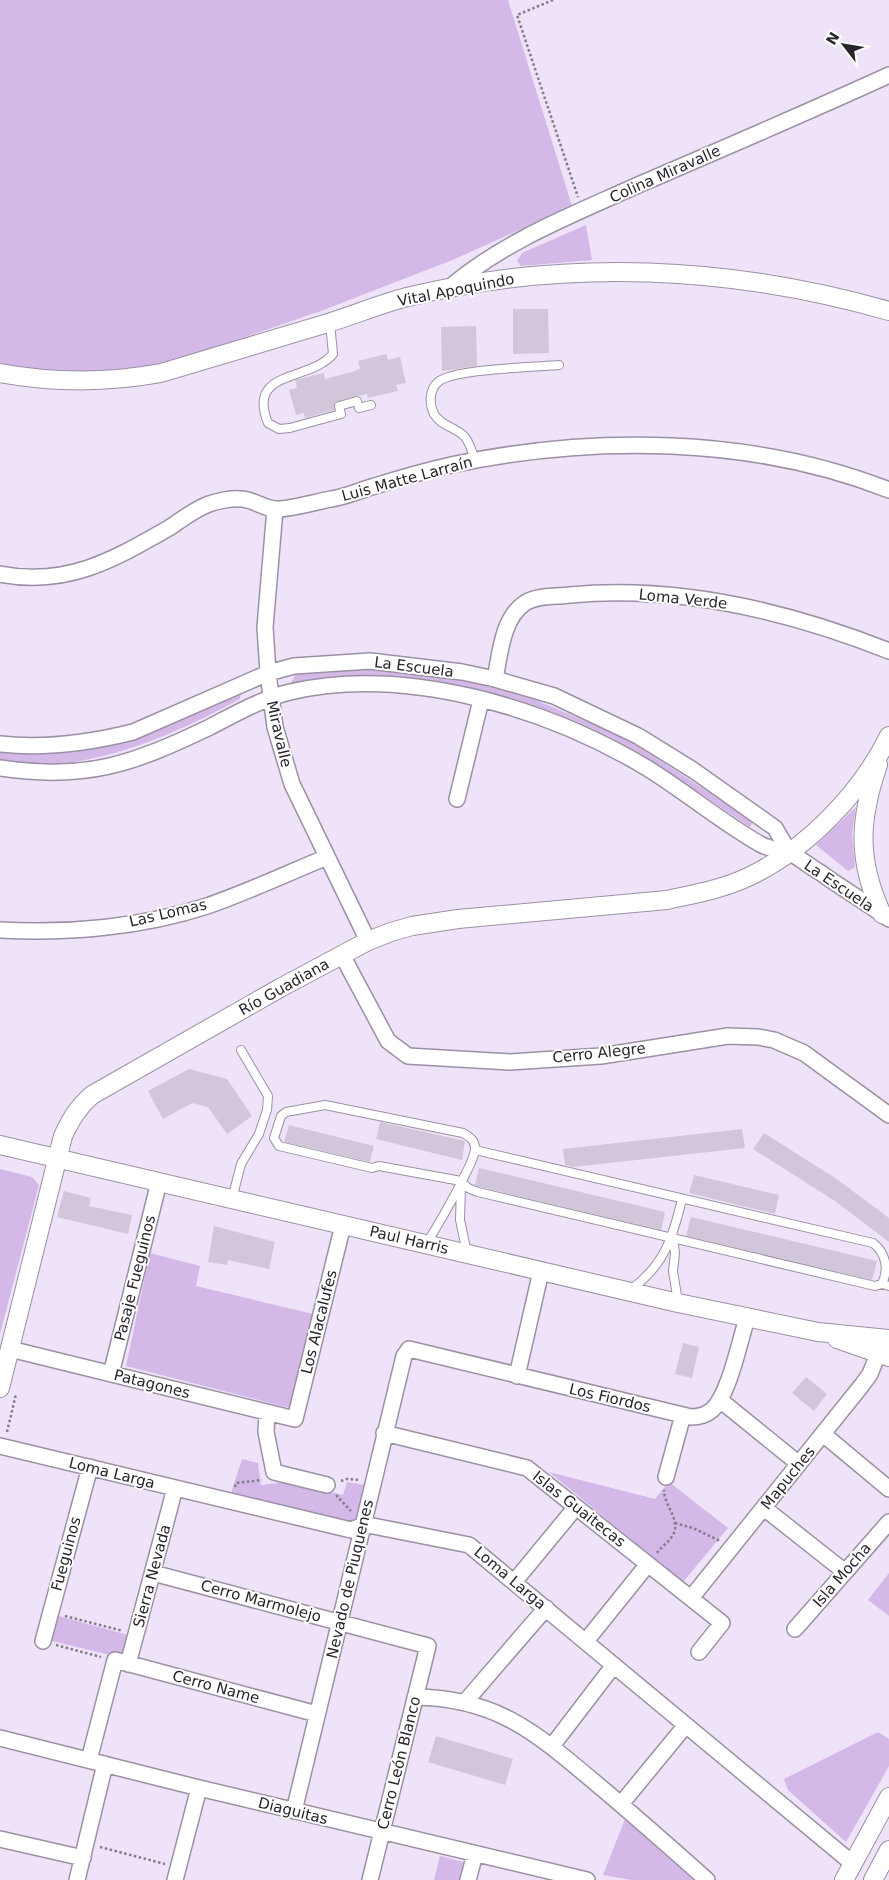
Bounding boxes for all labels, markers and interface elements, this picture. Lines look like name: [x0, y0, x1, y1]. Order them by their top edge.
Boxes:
north arrow: [819, 20, 869, 70]
text: N: [823, 29, 843, 47]
street label: Colina Miravalle: [607, 141, 723, 207]
street label: Vital Apoquindo: [396, 270, 516, 310]
street label: Luis Matte Larraín: [340, 453, 474, 505]
street label: Loma Verde: [638, 585, 728, 613]
street label: La Escuela: [373, 653, 455, 681]
street label: Miravalle: [263, 699, 295, 769]
street label: La Escuela: [801, 856, 877, 916]
street label: Las Lomas: [127, 895, 209, 931]
street label: Río Guadiana: [236, 955, 332, 1019]
street label: Cerro Alegre: [551, 1039, 647, 1067]
street label: Pasaje Fueguinos: [111, 1213, 159, 1343]
street label: Paul Harris: [368, 1222, 450, 1258]
street label: Los Alacalufes: [297, 1268, 341, 1376]
street label: Patagones: [112, 1366, 192, 1402]
street label: Los Fiordos: [567, 1380, 653, 1416]
street label: Mapuches: [757, 1443, 819, 1513]
street label: Loma Larga: [67, 1454, 157, 1492]
street label: Islas Guaitecas: [529, 1467, 629, 1551]
street label: Nevado de Piuquenes: [323, 1498, 377, 1660]
street label: Fueguinos: [47, 1515, 85, 1593]
street label: Sierra Nevada: [130, 1522, 174, 1630]
street label: Isla Mocha: [809, 1539, 875, 1611]
street label: Loma Larga: [471, 1543, 549, 1613]
street label: Cerro Marmolejo: [199, 1576, 323, 1626]
street label: Cerro Name: [170, 1667, 262, 1707]
street label: Cerro León Blanco: [374, 1694, 424, 1832]
street label: Diaguitas: [256, 1794, 330, 1828]

